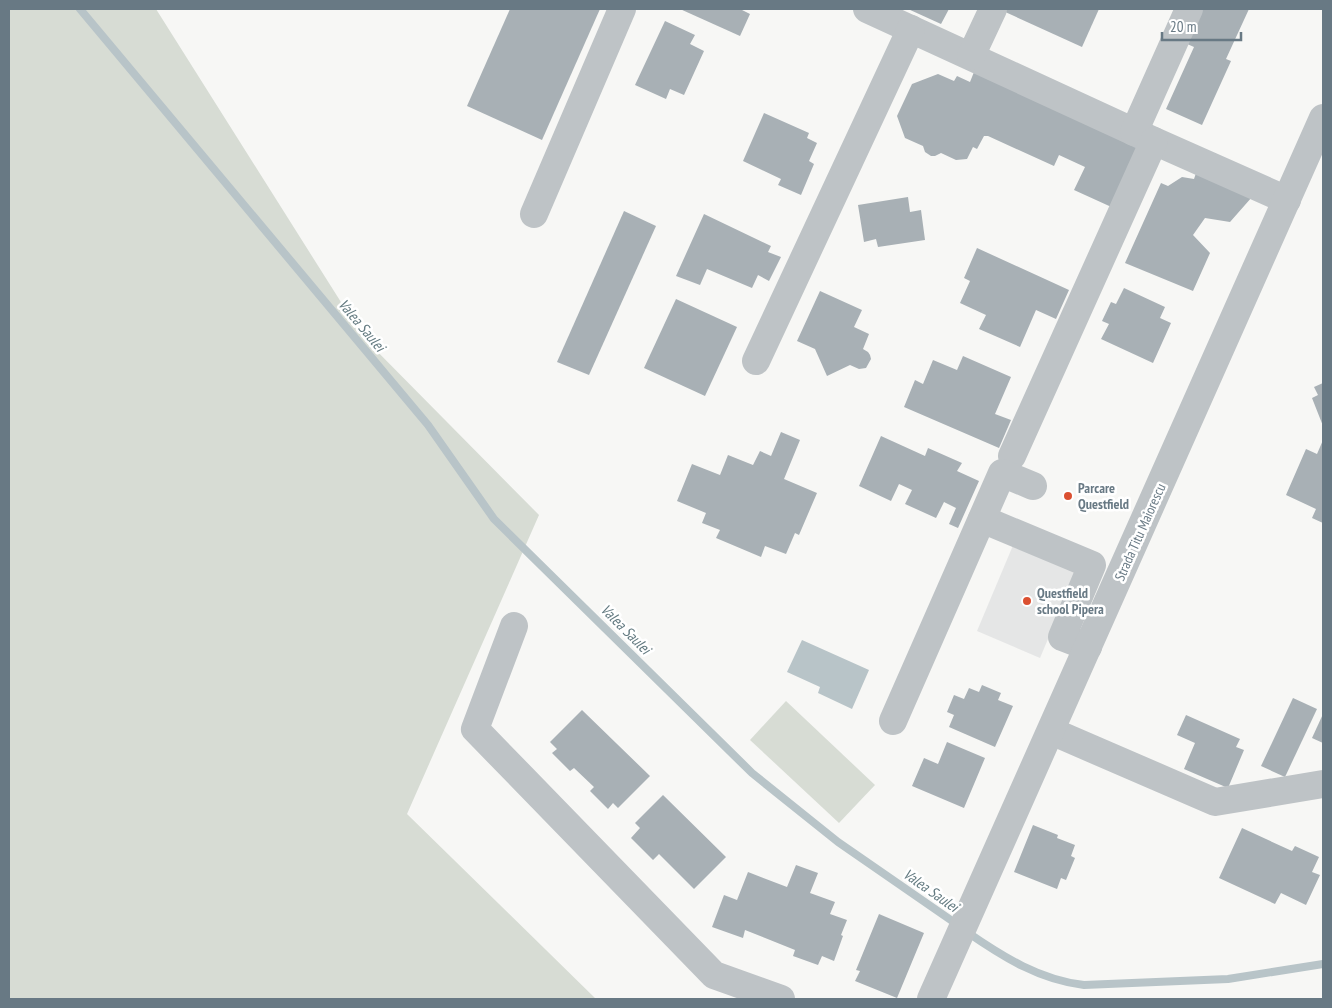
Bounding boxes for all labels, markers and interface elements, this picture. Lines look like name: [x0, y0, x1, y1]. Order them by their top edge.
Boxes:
scale bar: [1162, 10, 1241, 42]
text: 20 m: [1170, 17, 1196, 36]
water label: Valea Saulei: [334, 295, 391, 357]
place label: Parcare Questfield: [1078, 479, 1129, 513]
street label: Strada Titu Maiorescu: [1110, 480, 1170, 584]
marker: Parcare Questfield: [1062, 490, 1074, 502]
place label: Questfield school Pipera: [1037, 584, 1104, 618]
marker: Questfield school Pipera: [1021, 595, 1033, 607]
water label: Valea Saulei: [597, 600, 656, 659]
water label: Valea Saulei: [900, 864, 964, 917]

